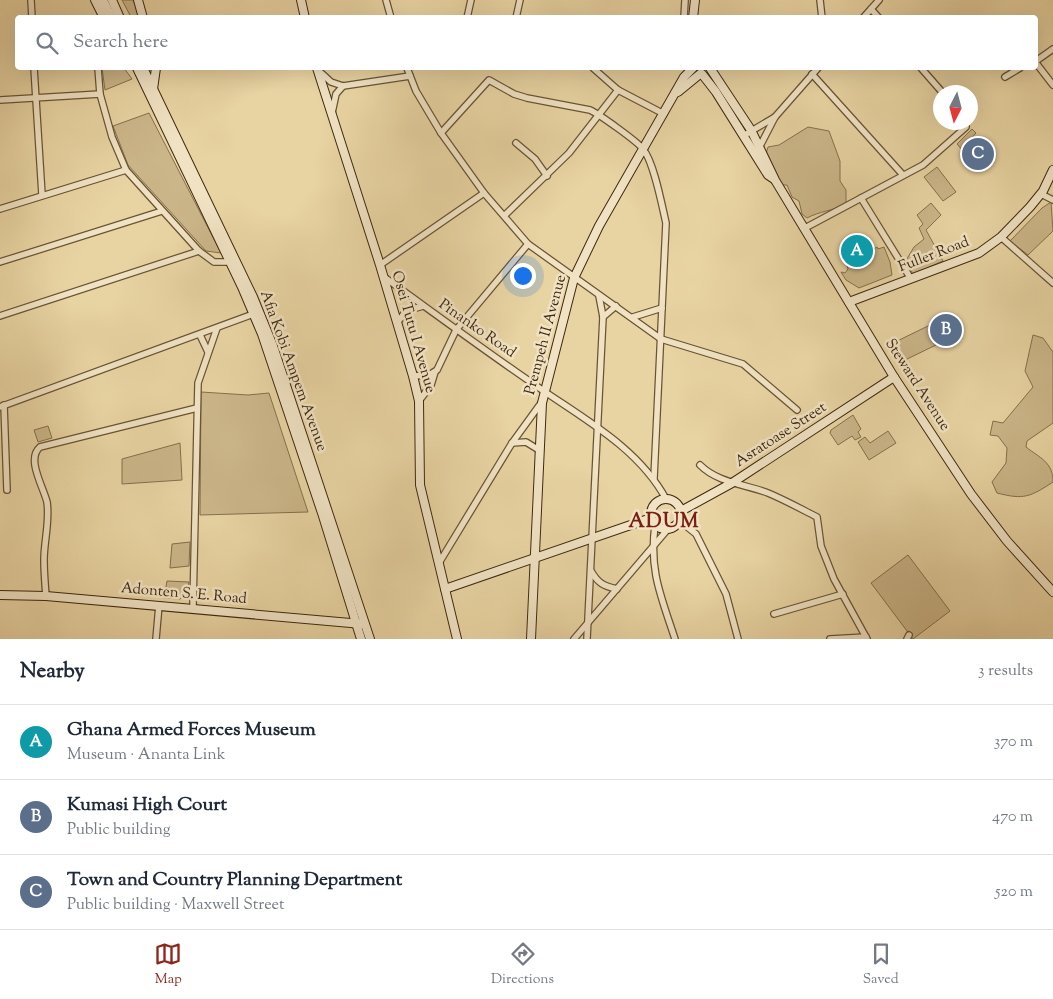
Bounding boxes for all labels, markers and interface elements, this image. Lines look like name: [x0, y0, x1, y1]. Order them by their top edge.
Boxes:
search box: [15, 15, 1038, 70]
icon: search: [33, 29, 61, 57]
text: Search here: [73, 29, 168, 56]
north arrow: [933, 85, 978, 130]
pin: C: [962, 135, 994, 173]
pin: A: [841, 232, 873, 270]
street label: Fuller Road: [895, 232, 973, 278]
your location: [510, 263, 536, 289]
street label: Osei Tutu I Avenue: [386, 268, 440, 396]
street label: Prempeh II Avenue: [520, 273, 572, 397]
street label: Afia Kobi Ampem Avenue: [254, 288, 332, 454]
street label: Pinanko Road: [434, 295, 520, 364]
pin: B: [930, 311, 962, 349]
street label: Steward Avenue: [879, 335, 955, 435]
street label: Asratoase Street: [731, 397, 831, 473]
district label: ADUM: [629, 508, 699, 537]
street label: Adonten S. E. Road: [120, 578, 248, 610]
text: Nearby: [20, 657, 85, 687]
text: 3 results: [978, 660, 1033, 683]
text: Ghana Armed Forces Museum: [67, 717, 316, 744]
text: A: [30, 731, 43, 754]
text: 370 m: [994, 731, 1033, 754]
text: Museum · Ananta Link: [67, 744, 225, 767]
text: Kumasi High Court: [67, 792, 227, 819]
text: B: [31, 806, 41, 829]
text: 470 m: [992, 806, 1033, 829]
text: Public building: [67, 819, 171, 842]
text: Town and Country Planning Department: [67, 867, 402, 894]
text: C: [30, 881, 42, 904]
text: 520 m: [995, 881, 1033, 904]
text: Public building · Maxwell Street: [67, 894, 284, 917]
tab: Map: [154, 940, 182, 990]
tab: Directions: [491, 940, 554, 990]
tab: Saved: [863, 940, 899, 990]

